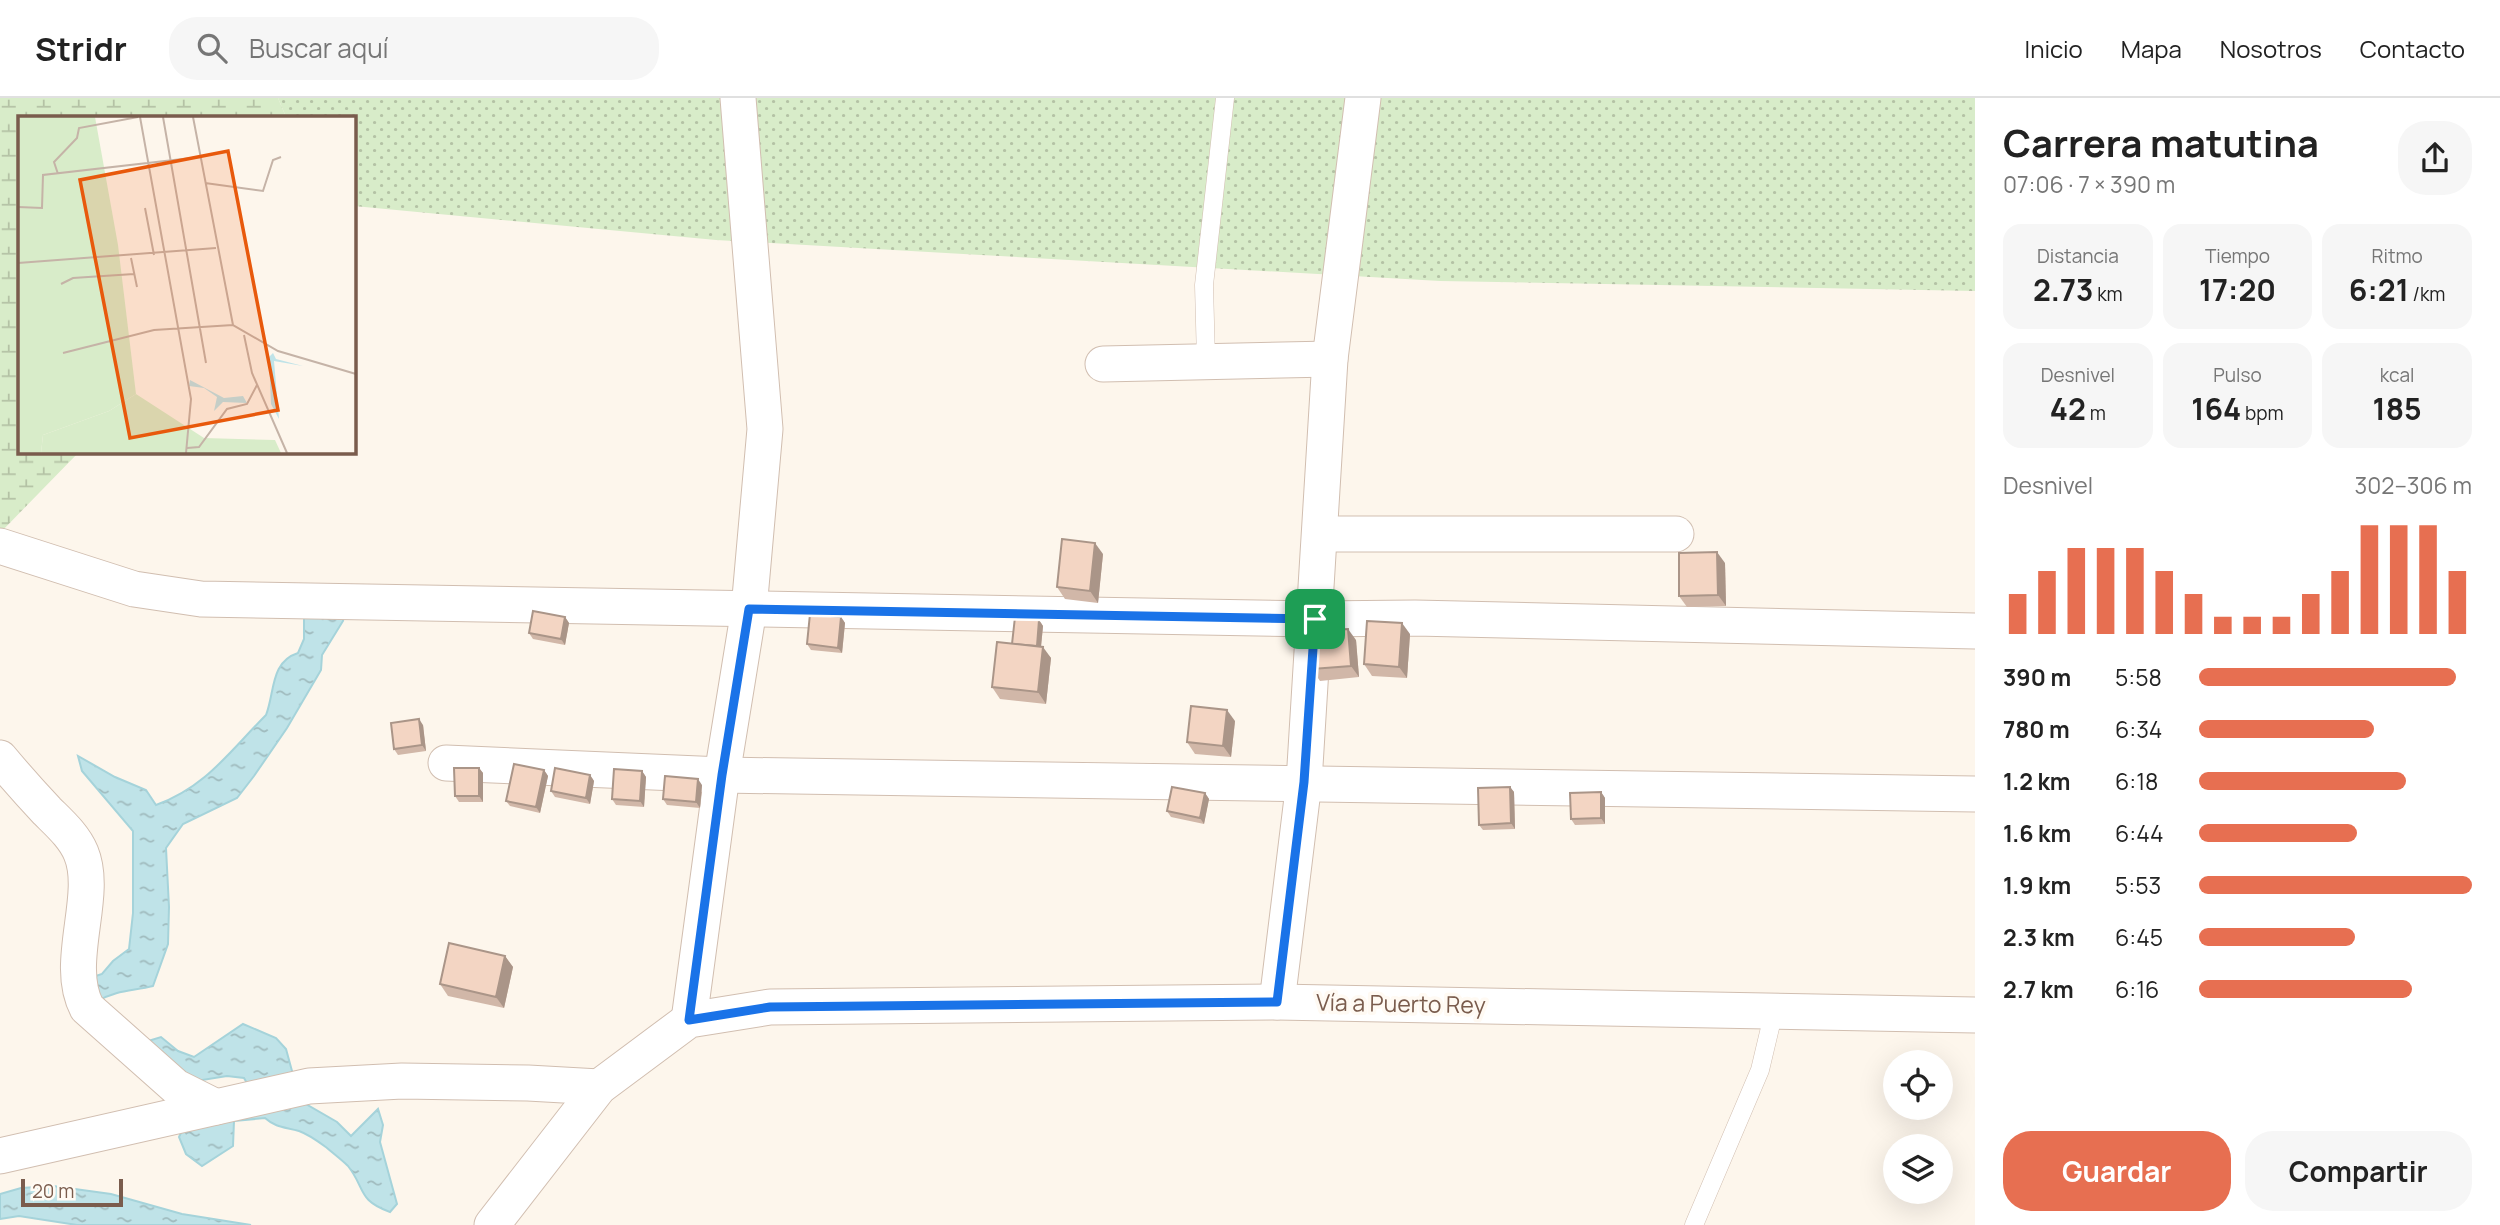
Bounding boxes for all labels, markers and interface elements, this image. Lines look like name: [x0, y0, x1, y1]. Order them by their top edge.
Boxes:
search box: [169, 17, 659, 80]
text: Stridr: [35, 26, 127, 71]
icon: search: [193, 29, 231, 67]
text: Buscar aquí: [249, 30, 389, 66]
text: Inicio: [2025, 32, 2083, 65]
text: Mapa: [2121, 32, 2182, 65]
text: Nosotros: [2220, 32, 2322, 65]
text: Contacto: [2360, 32, 2465, 65]
inset map: [18, 116, 355, 453]
text: Carrera matutina: [2003, 116, 2319, 168]
button: share: [2398, 121, 2472, 195]
text: 07:06 · 7 × 390 m: [2003, 168, 2175, 200]
text: Distancia: [2037, 243, 2119, 269]
text: Tiempo: [2205, 243, 2270, 269]
text: Ritmo: [2372, 243, 2423, 269]
text: 2.73: [2033, 269, 2093, 310]
text: 17:20: [2199, 269, 2276, 310]
text: 6:21: [2349, 269, 2409, 310]
text: km: [2093, 281, 2123, 307]
text: /km: [2409, 281, 2445, 307]
text: Desnivel: [2041, 362, 2115, 388]
text: Pulso: [2213, 362, 2262, 388]
text: kcal: [2380, 362, 2415, 388]
text: 42: [2050, 388, 2086, 429]
text: 164: [2191, 388, 2241, 429]
text: 185: [2373, 388, 2422, 429]
text: m: [2086, 400, 2106, 426]
text: bpm: [2241, 400, 2284, 426]
text: Desnivel: [2003, 469, 2093, 501]
text: 302–306 m: [2355, 469, 2472, 501]
pin: [1285, 589, 1345, 649]
icon: arrive: [1296, 600, 1334, 638]
text: 390 m: [2003, 661, 2071, 693]
text: 5:58: [2115, 661, 2162, 693]
text: 780 m: [2003, 713, 2070, 745]
text: 6:34: [2115, 713, 2162, 745]
text: 1.2 km: [2003, 765, 2070, 797]
text: 6:18: [2115, 765, 2158, 797]
text: 1.6 km: [2003, 817, 2071, 849]
text: 6:44: [2115, 817, 2164, 849]
text: 1.9 km: [2003, 869, 2071, 901]
text: 5:53: [2115, 869, 2161, 901]
text: 2.3 km: [2003, 921, 2075, 953]
text: 6:45: [2115, 921, 2163, 953]
text: 2.7 km: [2003, 973, 2074, 1005]
text: 6:16: [2115, 973, 2159, 1005]
street label: Vía a Puerto Rey: [1316, 986, 1486, 1020]
map controls: [1883, 1050, 1953, 1204]
button: locate: [1883, 1050, 1953, 1120]
button: Guardar: [2003, 1131, 2231, 1211]
button: Compartir: [2245, 1131, 2472, 1211]
button: layers: [1883, 1134, 1953, 1204]
scale bar: [21, 1176, 122, 1208]
text: 20 m: [32, 1178, 74, 1204]

